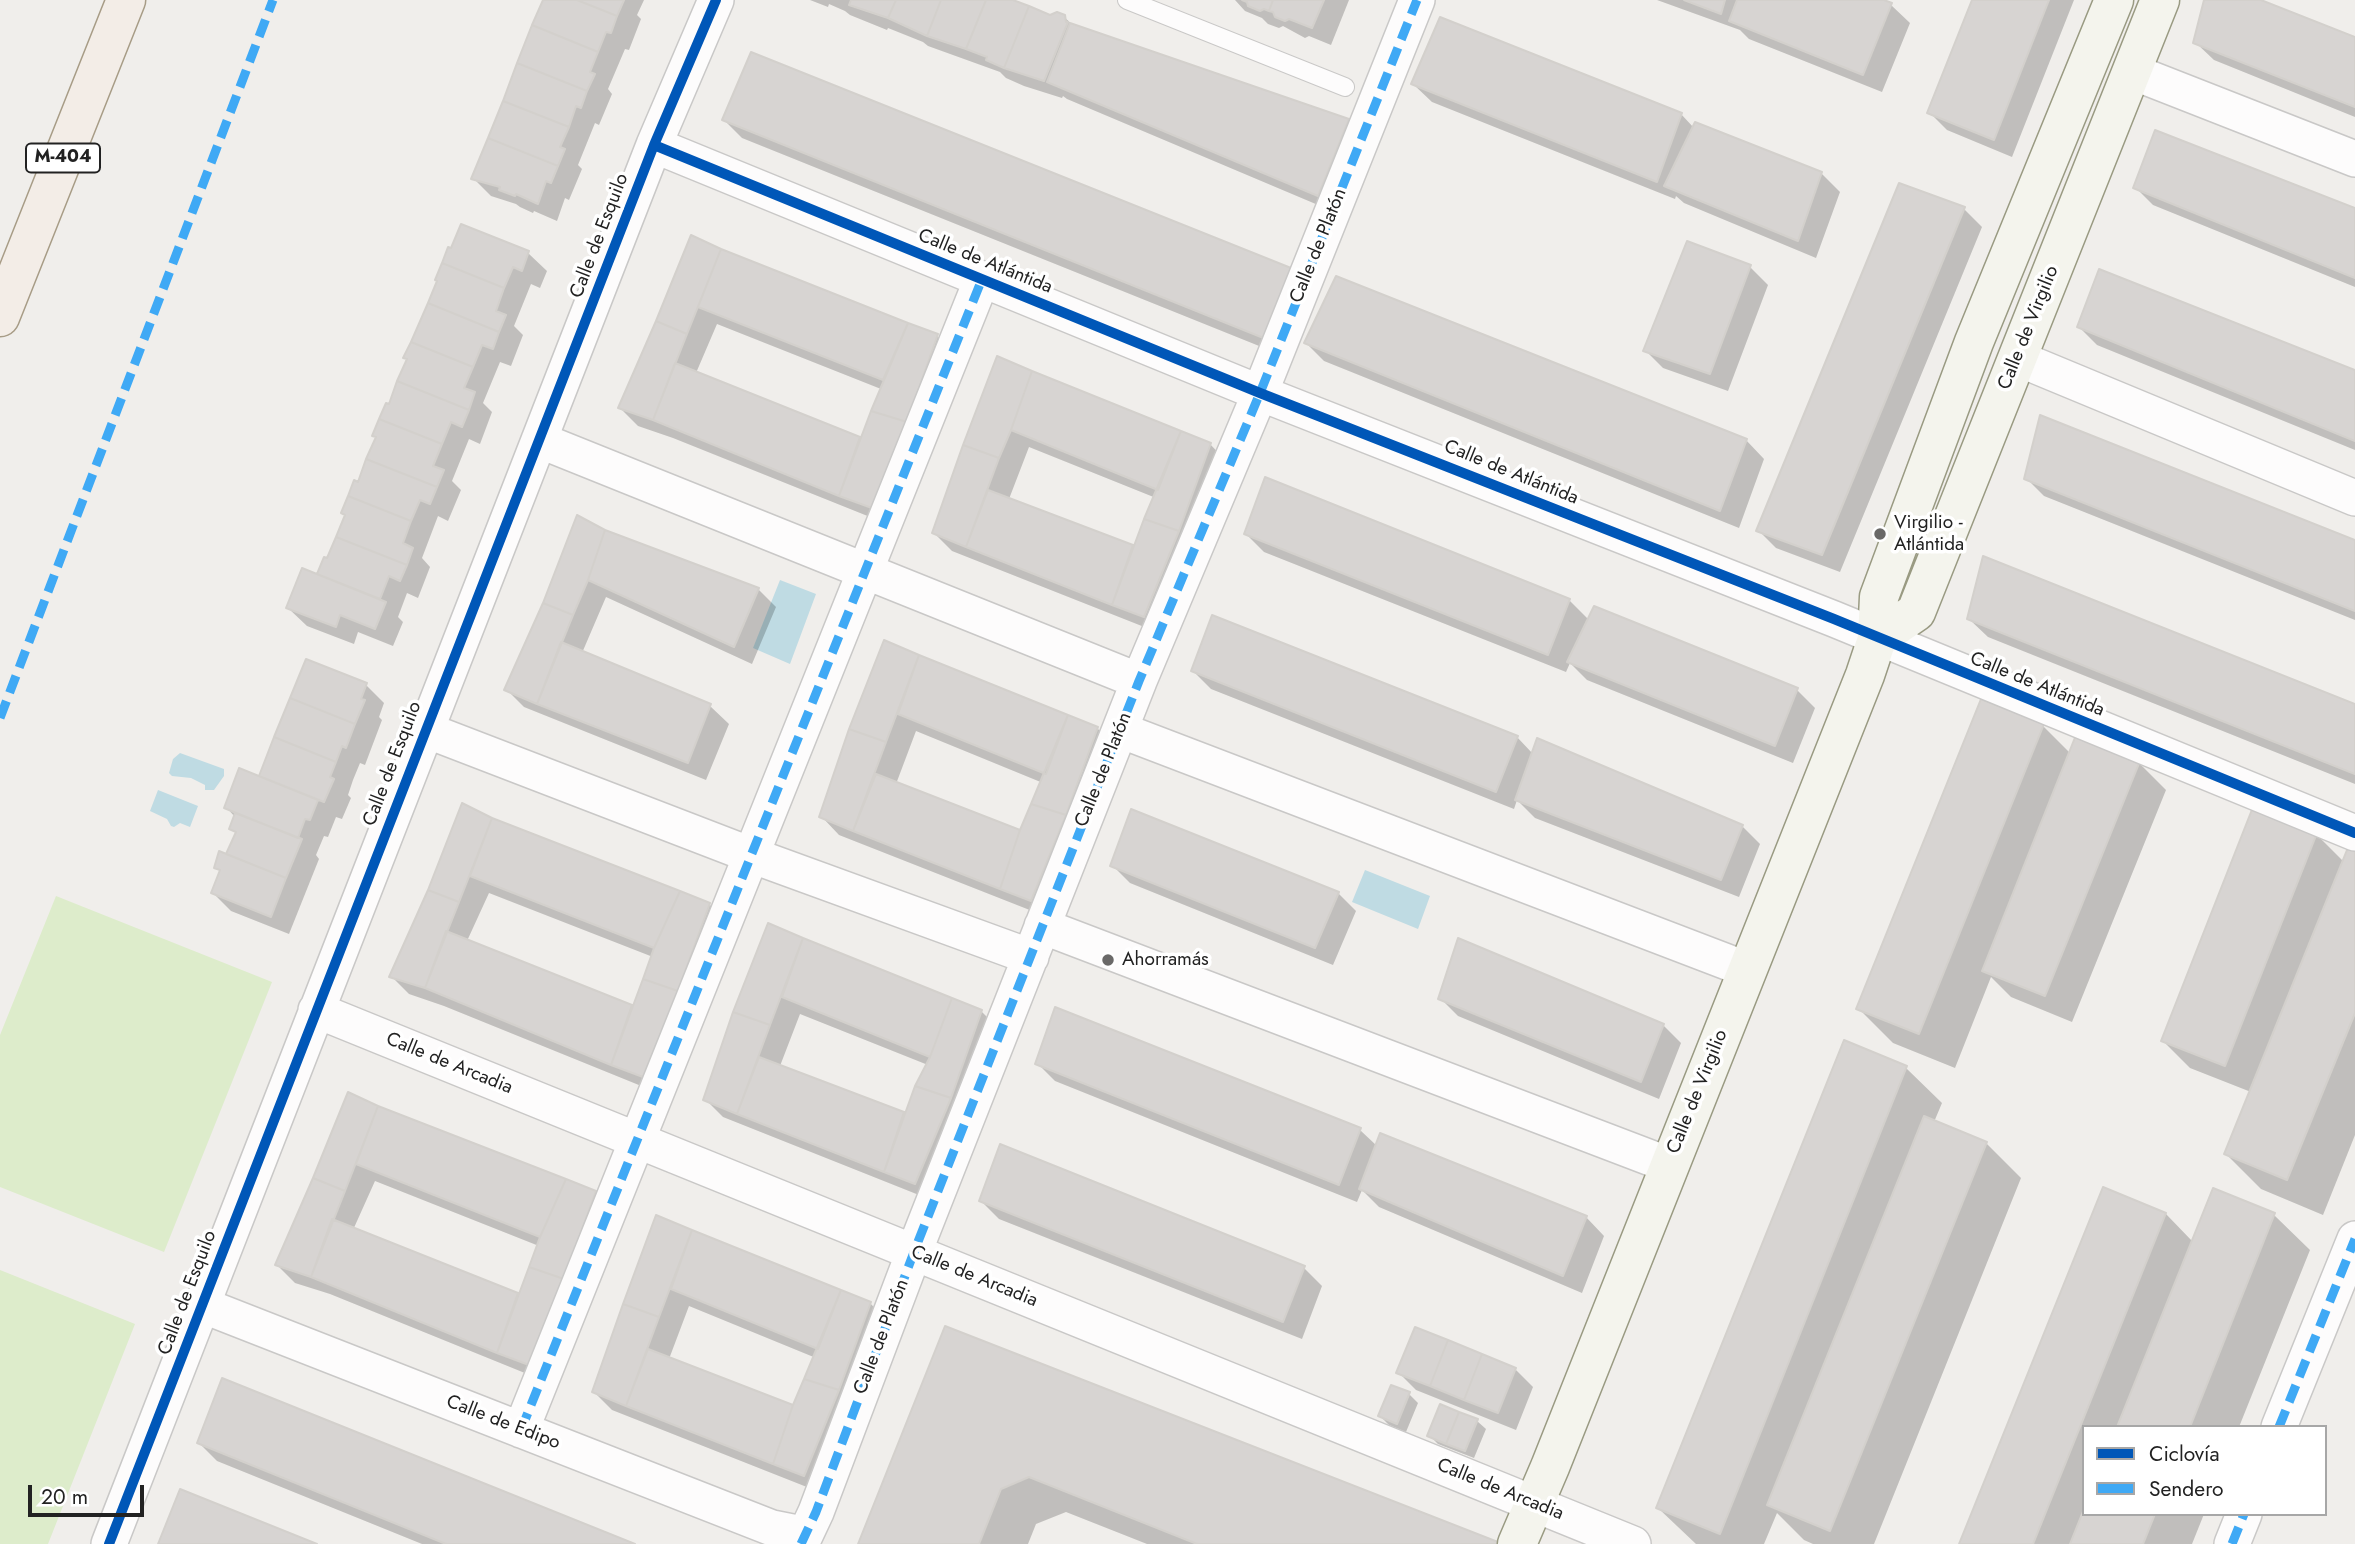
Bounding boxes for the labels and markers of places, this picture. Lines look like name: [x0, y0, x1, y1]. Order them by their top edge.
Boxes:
place label: Virgilio - Atlántida: [1894, 512, 1964, 556]
marker: Virgilio - Atlántida: [1872, 526, 1888, 542]
place label: Ahorramás: [1122, 949, 1209, 971]
marker: Ahorramás: [1100, 952, 1116, 968]

